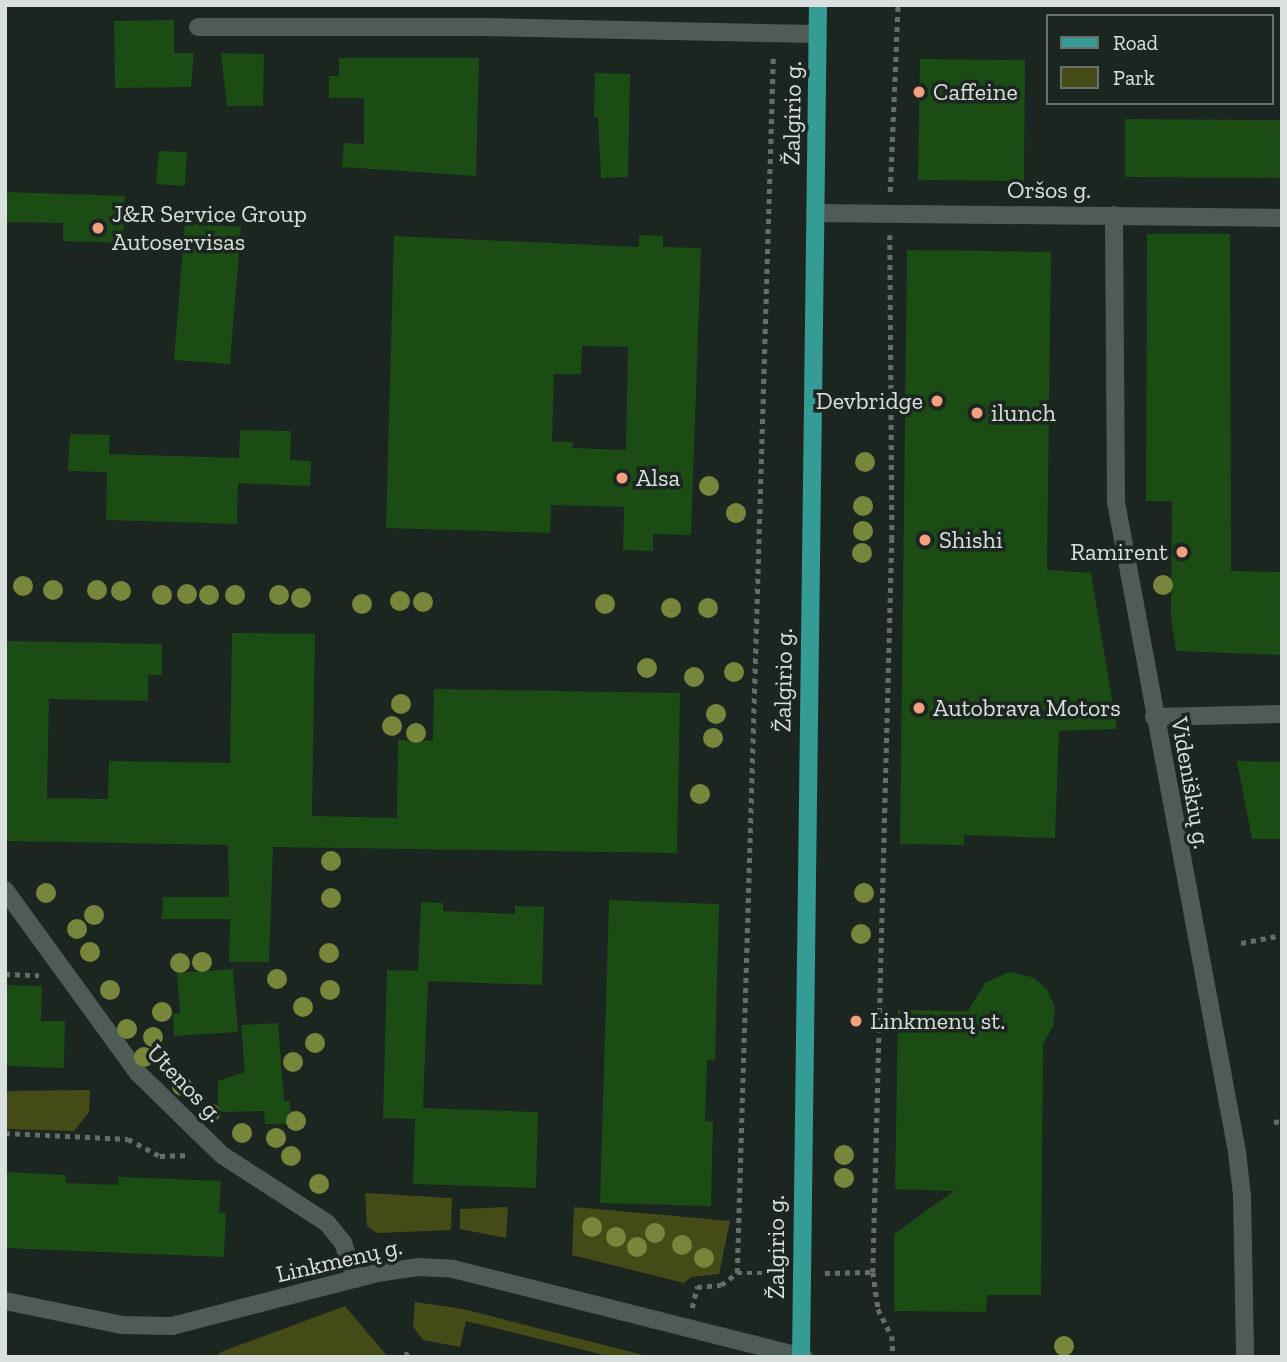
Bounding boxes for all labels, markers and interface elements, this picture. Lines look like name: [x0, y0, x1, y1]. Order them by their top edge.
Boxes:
legend: [1046, 14, 1273, 105]
text: Road: [1113, 30, 1158, 55]
street label: Žalgirio g.: [777, 61, 807, 165]
text: Park: [1113, 65, 1155, 90]
place label: Caffeine: [933, 78, 1018, 106]
marker: Caffeine: [911, 84, 927, 100]
street label: Oršos g.: [1007, 176, 1091, 204]
place label: J&R Service Group Autoservisas: [112, 200, 307, 256]
marker: J&R Service Group Autoservisas: [90, 220, 106, 236]
place label: Devbridge: [816, 387, 923, 415]
marker: Devbridge: [929, 393, 945, 409]
place label: ilunch: [991, 399, 1056, 427]
marker: ilunch: [969, 405, 985, 421]
place label: Alsa: [636, 464, 680, 492]
marker: Alsa: [614, 470, 630, 486]
place label: Shishi: [939, 526, 1003, 554]
marker: Shishi: [917, 532, 933, 548]
place label: Ramirent: [1070, 538, 1168, 566]
marker: Ramirent: [1174, 544, 1190, 560]
street label: Žalgirio g.: [768, 628, 798, 732]
place label: Autobrava Motors: [933, 694, 1121, 722]
marker: Autobrava Motors: [911, 700, 927, 716]
street label: Videniškių g.: [1165, 715, 1217, 851]
place label: Linkmenų st.: [870, 1007, 1005, 1035]
marker: Linkmenų st.: [848, 1013, 864, 1029]
street label: Utenos g.: [141, 1038, 229, 1128]
street label: Žalgirio g.: [762, 1195, 790, 1299]
street label: Linkmenų g.: [273, 1232, 405, 1288]

